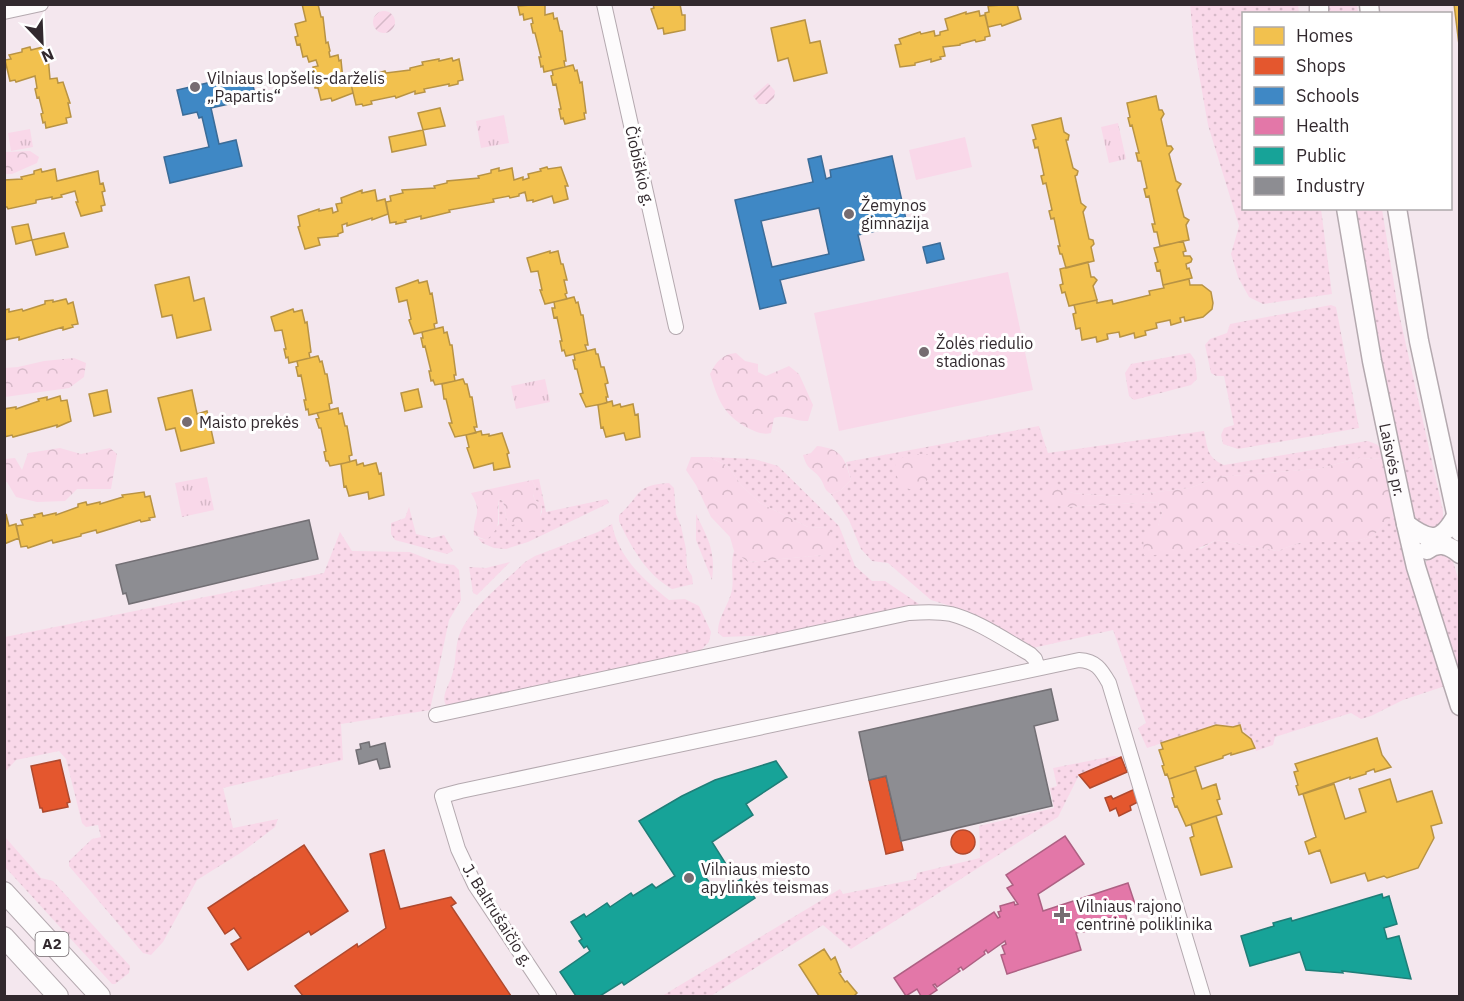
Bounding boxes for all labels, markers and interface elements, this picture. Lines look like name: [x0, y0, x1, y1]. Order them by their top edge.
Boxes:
north arrow: [12, 12, 72, 72]
legend: [1242, 12, 1452, 210]
text: Homes: [1296, 24, 1353, 47]
text: N: [39, 44, 57, 67]
text: Shops: [1296, 54, 1346, 77]
place label: Vilniaus lopšelis-darželis „Papartis“: [207, 68, 385, 106]
marker: Vilniaus lopšelis-darželis „Papartis“: [188, 80, 202, 94]
text: Schools: [1296, 84, 1360, 107]
text: Health: [1296, 114, 1350, 137]
street label: Čiobiškio g.: [621, 124, 660, 208]
text: Public: [1296, 144, 1346, 167]
text: Industry: [1296, 174, 1365, 197]
place label: Žemynos gimnazija: [861, 195, 929, 233]
marker: Žemynos gimnazija: [842, 207, 856, 221]
place label: Žolės riedulio stadionas: [936, 333, 1033, 371]
marker: Žolės riedulio stadionas: [917, 345, 931, 359]
place label: Maisto prekės: [199, 412, 299, 432]
marker: Maisto prekės: [180, 415, 194, 429]
street label: Laisvės pr.: [1375, 421, 1410, 498]
place label: Vilniaus miesto apylinkės teismas: [701, 859, 829, 897]
street label: J. Baltrušaičio g.: [458, 860, 538, 970]
marker: Vilniaus miesto apylinkės teismas: [682, 871, 696, 885]
place label: Vilniaus rajono centrinė poliklinika: [1076, 896, 1213, 934]
marker: Vilniaus rajono centrinė poliklinika: [1053, 906, 1071, 924]
road number: A2: [36, 932, 68, 956]

